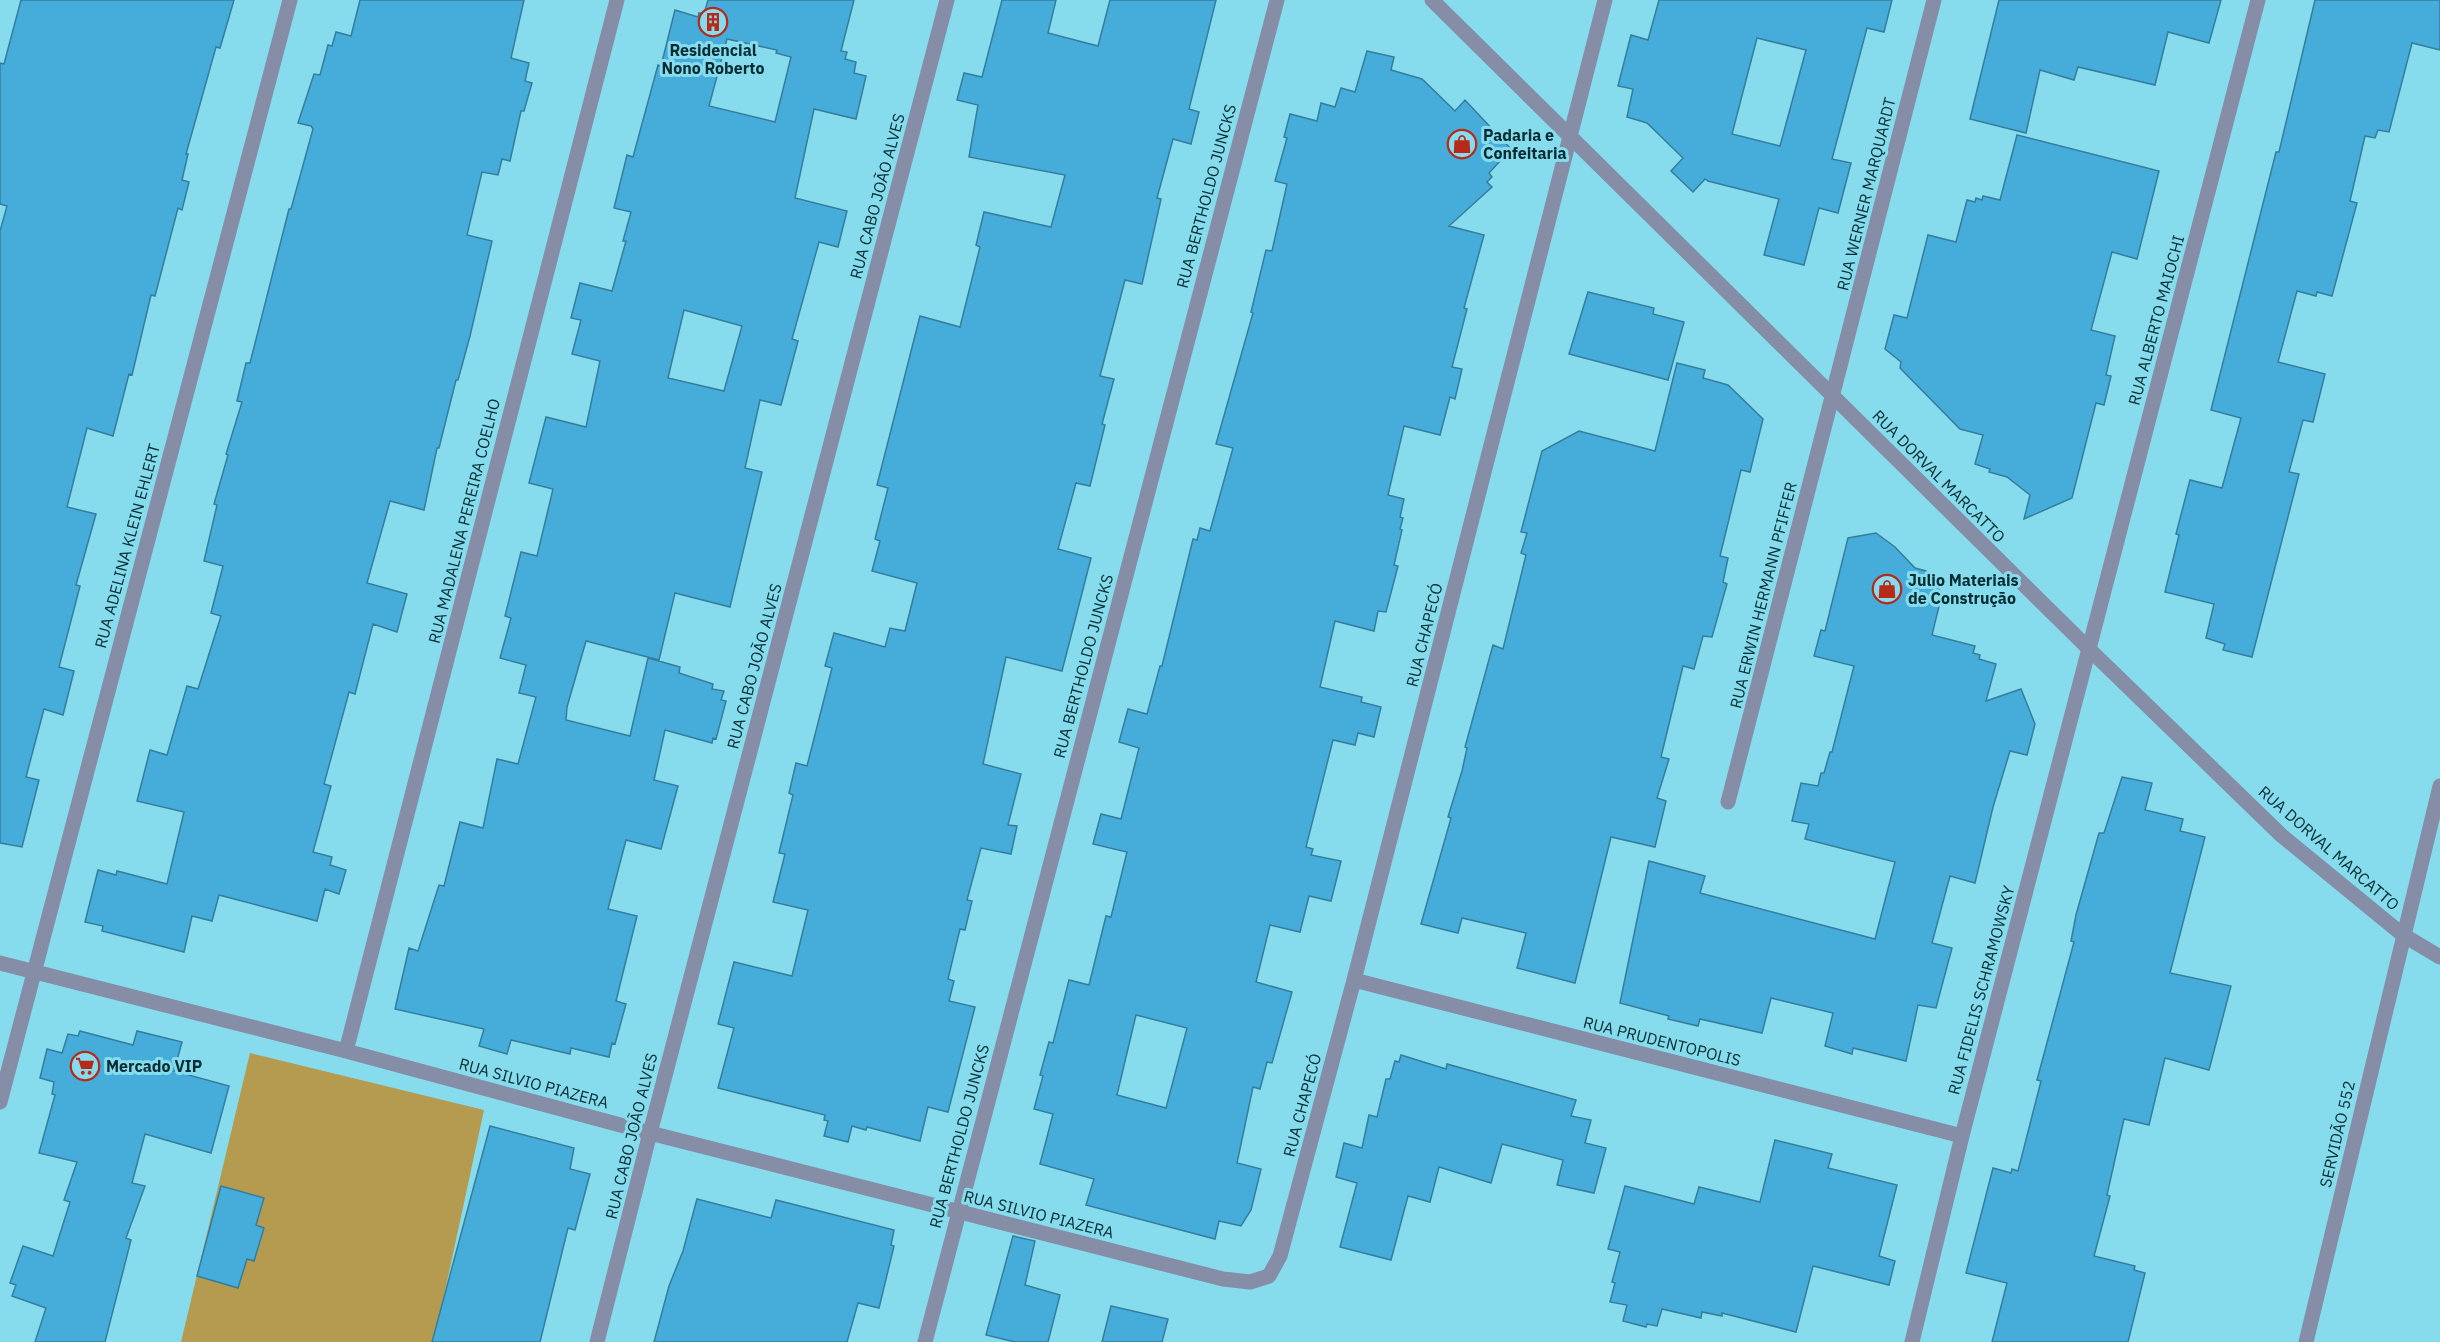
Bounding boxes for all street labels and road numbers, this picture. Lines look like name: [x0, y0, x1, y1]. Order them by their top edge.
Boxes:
street label: RUA WERNER MARQUARDT: [1832, 95, 1900, 293]
street label: RUA BERTHOLDO JUNCKS: [1172, 102, 1240, 290]
street label: RUA CABO JOÃO ALVES: [845, 111, 909, 281]
street label: RUA ALBERTO MAIOCHI: [2124, 233, 2188, 407]
street label: RUA MADALENA PEREIRA COELHO: [424, 396, 504, 646]
street label: RUA DORVAL MARCATTO: [1868, 405, 2010, 547]
street label: RUA ADELINA KLEIN EHLERT: [90, 442, 164, 650]
street label: RUA ERWIN HERMANN PFIFFER: [1725, 480, 1801, 710]
street label: RUA BERTHOLDO JUNCKS: [1049, 572, 1117, 760]
street label: RUA CABO JOÃO ALVES: [722, 581, 786, 751]
street label: RUA CHAPECÓ: [1400, 581, 1447, 689]
street label: RUA DORVAL MARCATTO: [2255, 781, 2403, 915]
street label: RUA FIDELIS SCHRAMOWSKY: [1943, 883, 2019, 1097]
street label: RUA PRUDENTOPOLIS: [1581, 1012, 1743, 1070]
street label: RUA BERTHOLDO JUNCKS: [925, 1042, 993, 1230]
street label: RUA CABO JOÃO ALVES: [601, 1051, 661, 1221]
street label: RUA CHAPECÓ: [1278, 1051, 1325, 1159]
street label: RUA SILVIO PIAZERA: [457, 1053, 611, 1113]
street label: SERVIDÃO 552: [2315, 1079, 2359, 1189]
street label: RUA SILVIO PIAZERA: [962, 1186, 1116, 1242]

